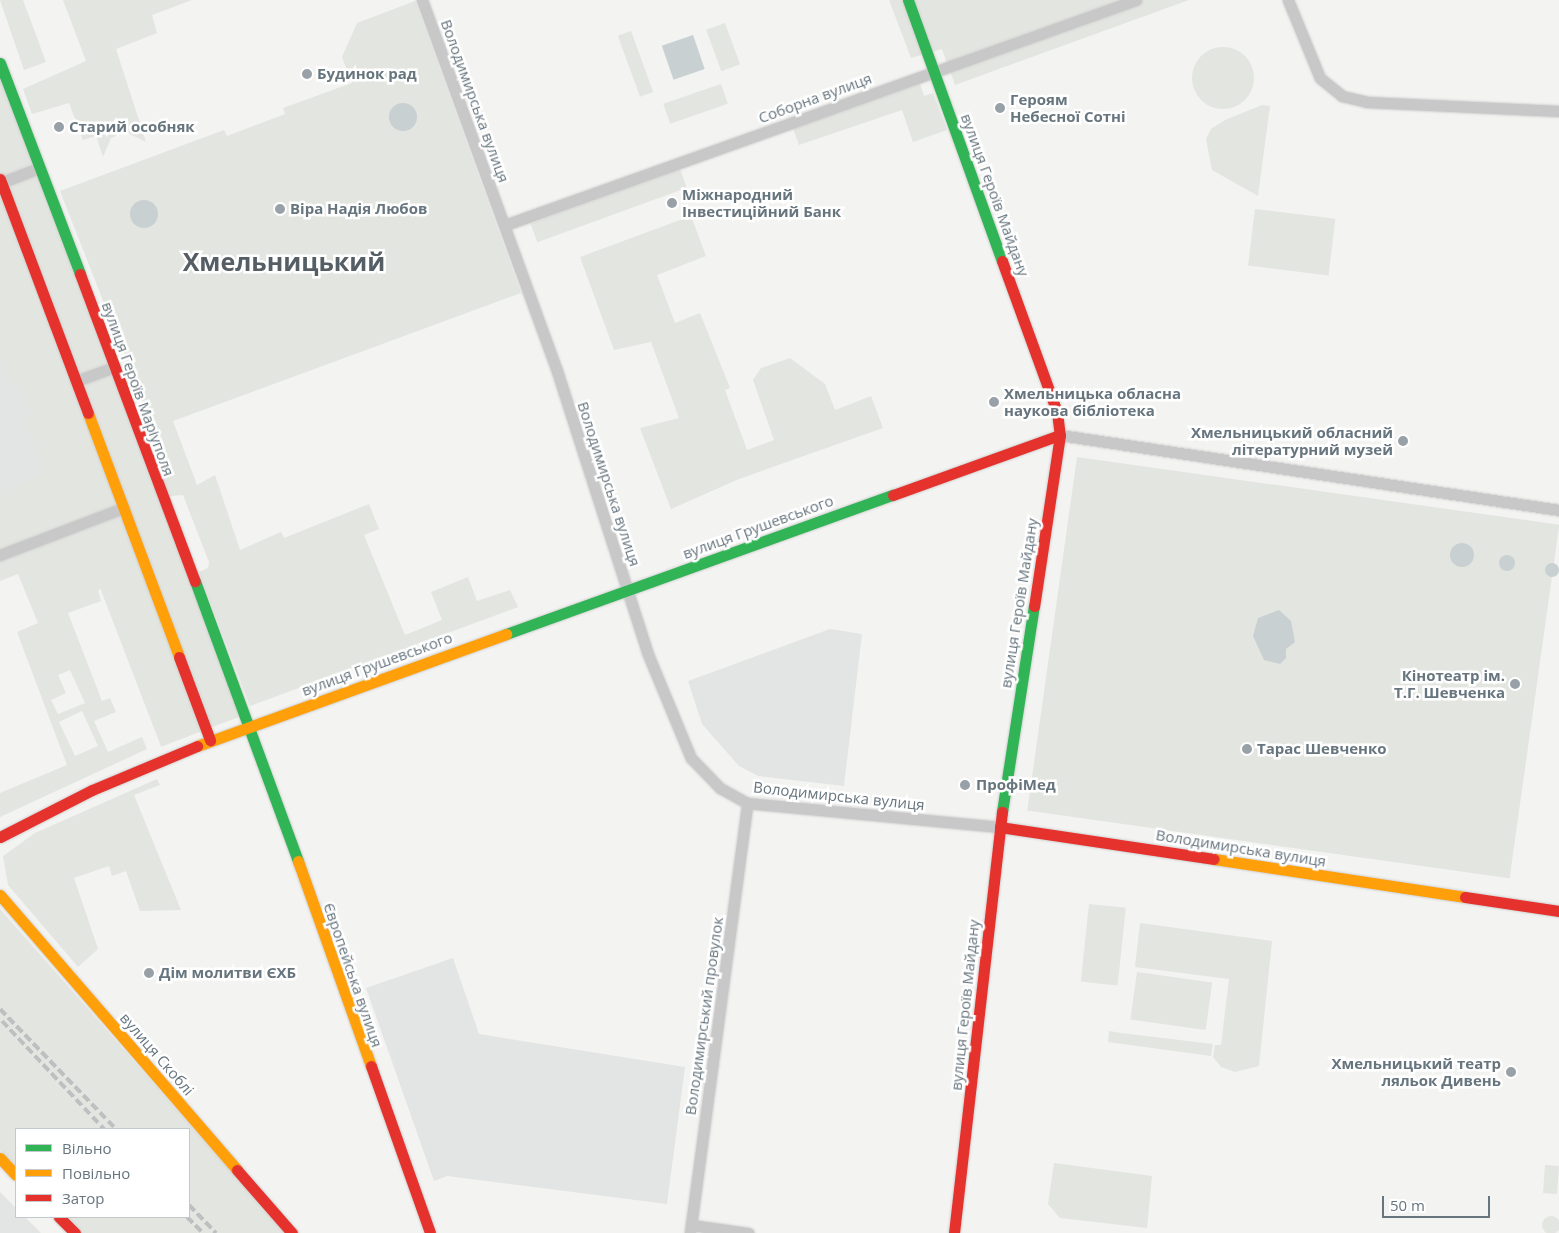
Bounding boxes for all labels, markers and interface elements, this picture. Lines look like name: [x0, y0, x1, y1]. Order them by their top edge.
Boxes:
street label: Володимирська вулиця: [437, 17, 513, 185]
place label: Будинок рад: [317, 65, 417, 83]
marker: Будинок рад: [301, 68, 313, 80]
street label: Соборна вулиця: [756, 69, 874, 127]
place label: Героям Небесної Сотні: [1010, 90, 1126, 125]
marker: Героям Небесної Сотні: [994, 102, 1006, 114]
street label: вулиця Героїв Майдану: [957, 111, 1033, 279]
place label: Старий особняк: [69, 118, 195, 136]
marker: Старий особняк: [53, 121, 65, 133]
place label: Міжнародний Інвестиційний Банк: [682, 185, 841, 220]
marker: Міжнародний Інвестиційний Банк: [666, 197, 678, 209]
place label: Віра Надія Любов: [290, 200, 427, 218]
marker: Віра Надія Любов: [274, 203, 286, 215]
district label: Хмельницький: [183, 246, 385, 276]
street label: вулиця Героїв Маріуполя: [98, 299, 178, 479]
place label: Хмельницька обласна наукова бібліотека: [1004, 384, 1181, 419]
marker: Хмельницька обласна наукова бібліотека: [988, 396, 1000, 408]
street label: Володимирська вулиця: [574, 399, 644, 569]
place label: Хмельницький обласний літературний музей: [1191, 423, 1393, 458]
marker: Хмельницький обласний літературний музей: [1397, 435, 1409, 447]
street label: вулиця Грушевського: [680, 491, 836, 563]
street label: вулиця Героїв Майдану: [997, 517, 1041, 689]
street label: вулиця Грушевського: [299, 628, 455, 700]
place label: Кінотеатр ім. Т.Г. Шевченка: [1394, 666, 1505, 701]
marker: Кінотеатр ім. Т.Г. Шевченка: [1509, 678, 1521, 690]
place label: Тарас Шевченко: [1257, 740, 1387, 758]
marker: Тарас Шевченко: [1241, 743, 1253, 755]
place label: ПрофіМед: [976, 776, 1056, 794]
street label: Володимирська вулиця: [752, 778, 926, 814]
marker: ПрофіМед: [958, 778, 972, 792]
street label: Володимирська вулиця: [1155, 826, 1327, 870]
street label: Європейська вулиця: [320, 900, 386, 1050]
street label: Володимирський провулок: [681, 916, 727, 1116]
street label: вулиця Героїв Майдану: [947, 919, 983, 1091]
place label: Дім молитви ЄХБ: [159, 964, 296, 982]
marker: Дім молитви ЄХБ: [143, 967, 155, 979]
street label: вулиця Скоблі: [116, 1009, 198, 1099]
place label: Хмельницький театр ляльок Дивень: [1332, 1054, 1501, 1089]
marker: Хмельницький театр ляльок Дивень: [1505, 1066, 1517, 1078]
legend: [15, 1128, 190, 1218]
text: Вільно: [62, 1138, 111, 1158]
text: Повільно: [62, 1163, 130, 1183]
scale bar: [1384, 1186, 1492, 1218]
text: Затор: [62, 1188, 104, 1208]
text: 50 m: [1390, 1195, 1425, 1215]

